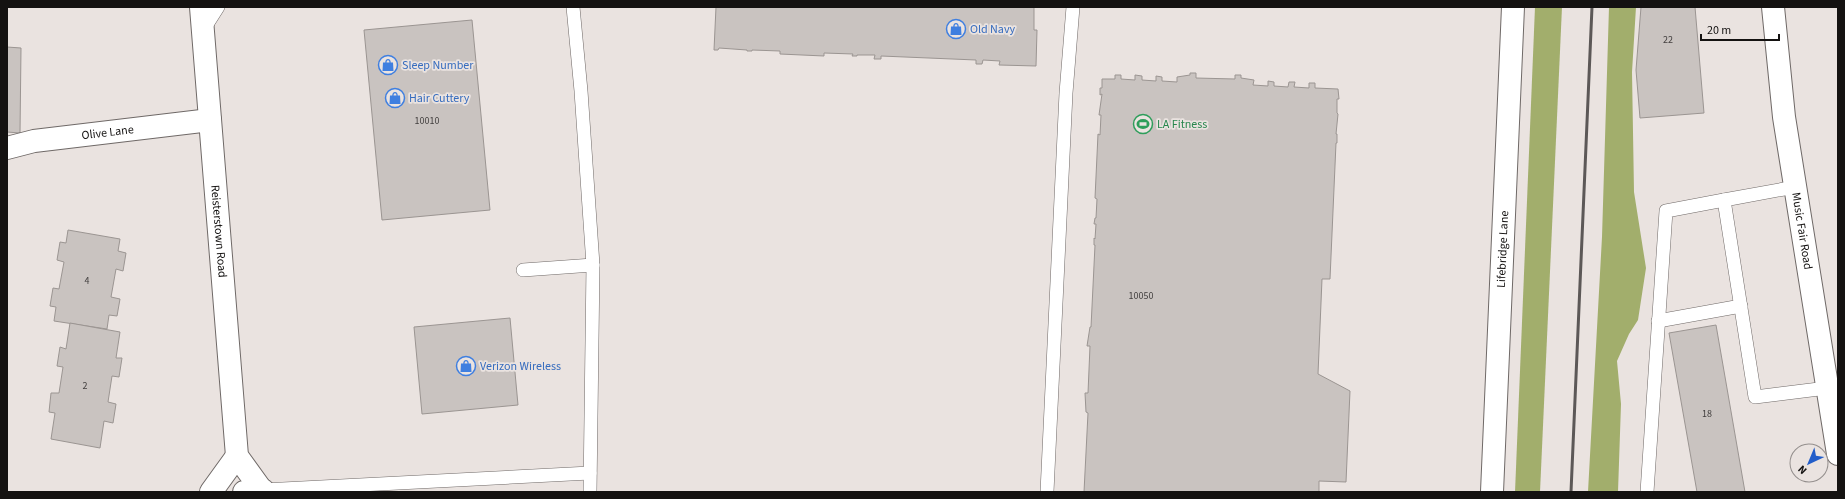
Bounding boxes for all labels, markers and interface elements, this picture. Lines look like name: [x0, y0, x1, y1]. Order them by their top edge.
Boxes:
scale bar: [1701, 16, 1779, 42]
shop icon: Old Navy: [945, 18, 967, 40]
place label: Old Navy: [970, 21, 1016, 38]
text: 20 m: [1707, 22, 1731, 39]
house number: 22: [1663, 33, 1673, 47]
shop icon: Sleep Number: [377, 54, 399, 76]
place label: Sleep Number: [402, 57, 474, 74]
shop icon: Hair Cuttery: [384, 87, 406, 109]
place label: Hair Cuttery: [409, 90, 470, 107]
sports icon: LA Fitness: [1132, 113, 1154, 135]
house number: 10010: [415, 114, 439, 128]
place label: LA Fitness: [1157, 116, 1207, 133]
street label: Olive Lane: [81, 121, 135, 144]
street label: Reisterstown Road: [206, 184, 231, 278]
street label: Music Fair Road: [1787, 191, 1816, 271]
street label: Lifebridge Lane: [1493, 210, 1513, 288]
house number: 4: [85, 274, 90, 288]
house number: 10050: [1129, 289, 1153, 303]
shop icon: Verizon Wireless: [455, 355, 477, 377]
place label: Verizon Wireless: [480, 358, 561, 375]
house number: 2: [83, 379, 88, 393]
house number: 18: [1702, 407, 1712, 421]
north arrow: [1789, 443, 1829, 483]
text: N: [1795, 462, 1810, 478]

